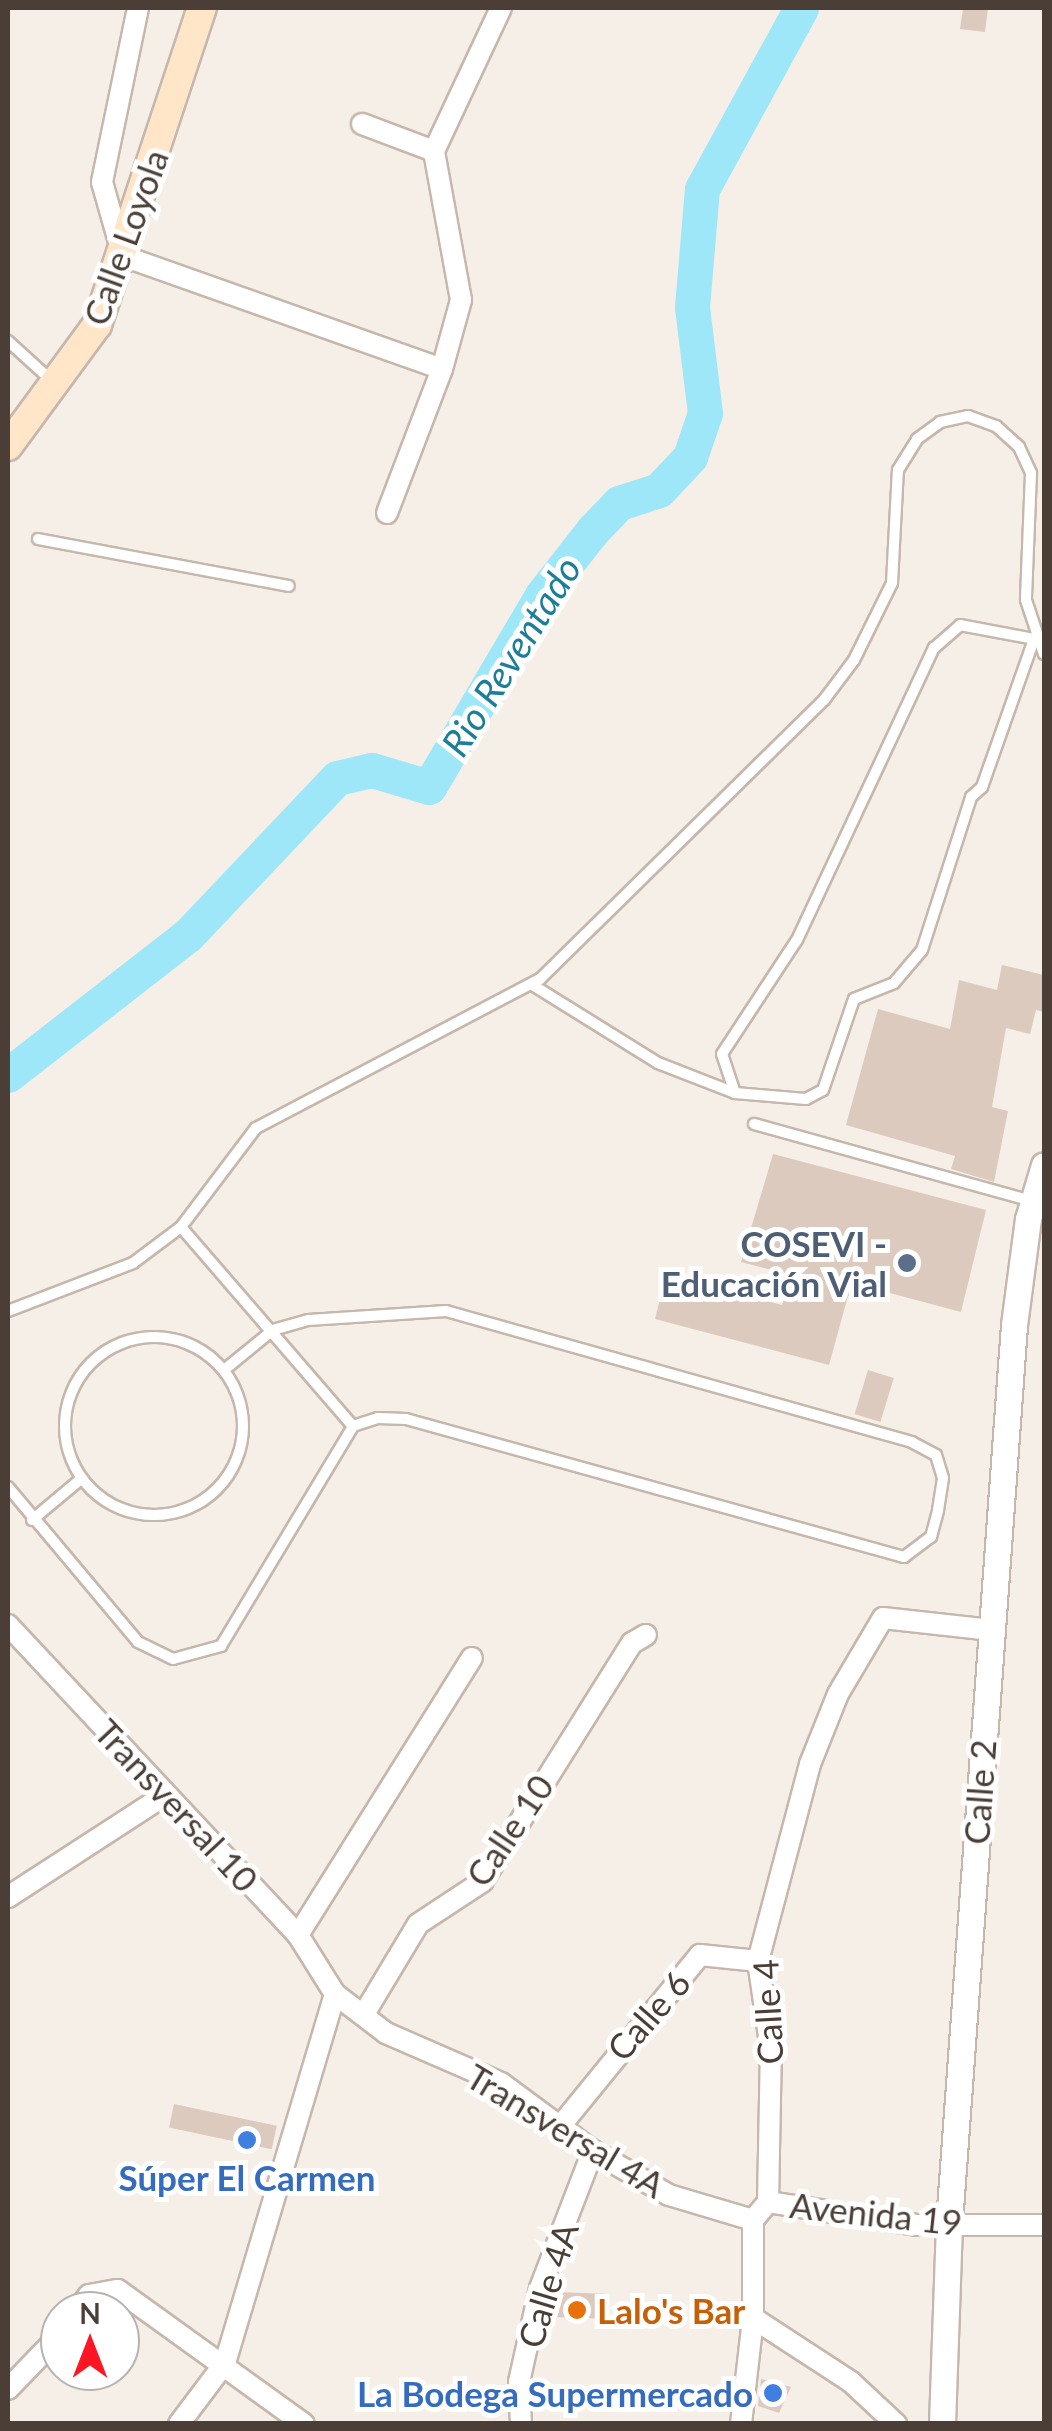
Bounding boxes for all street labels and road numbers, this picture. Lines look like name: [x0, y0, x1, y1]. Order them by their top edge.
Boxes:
street label: Calle Loyola: [74, 143, 176, 331]
street label: Transversal 10: [87, 1710, 267, 1900]
street label: Calle 2: [954, 1738, 1004, 1846]
street label: Calle 10: [457, 1766, 561, 1894]
street label: Calle 4: [743, 1958, 791, 2066]
street label: Calle 6: [598, 1962, 698, 2068]
street label: Transversal 4A: [459, 2054, 673, 2206]
street label: Avenida 19: [788, 2183, 964, 2243]
street label: Calle 4A: [508, 2217, 586, 2353]

